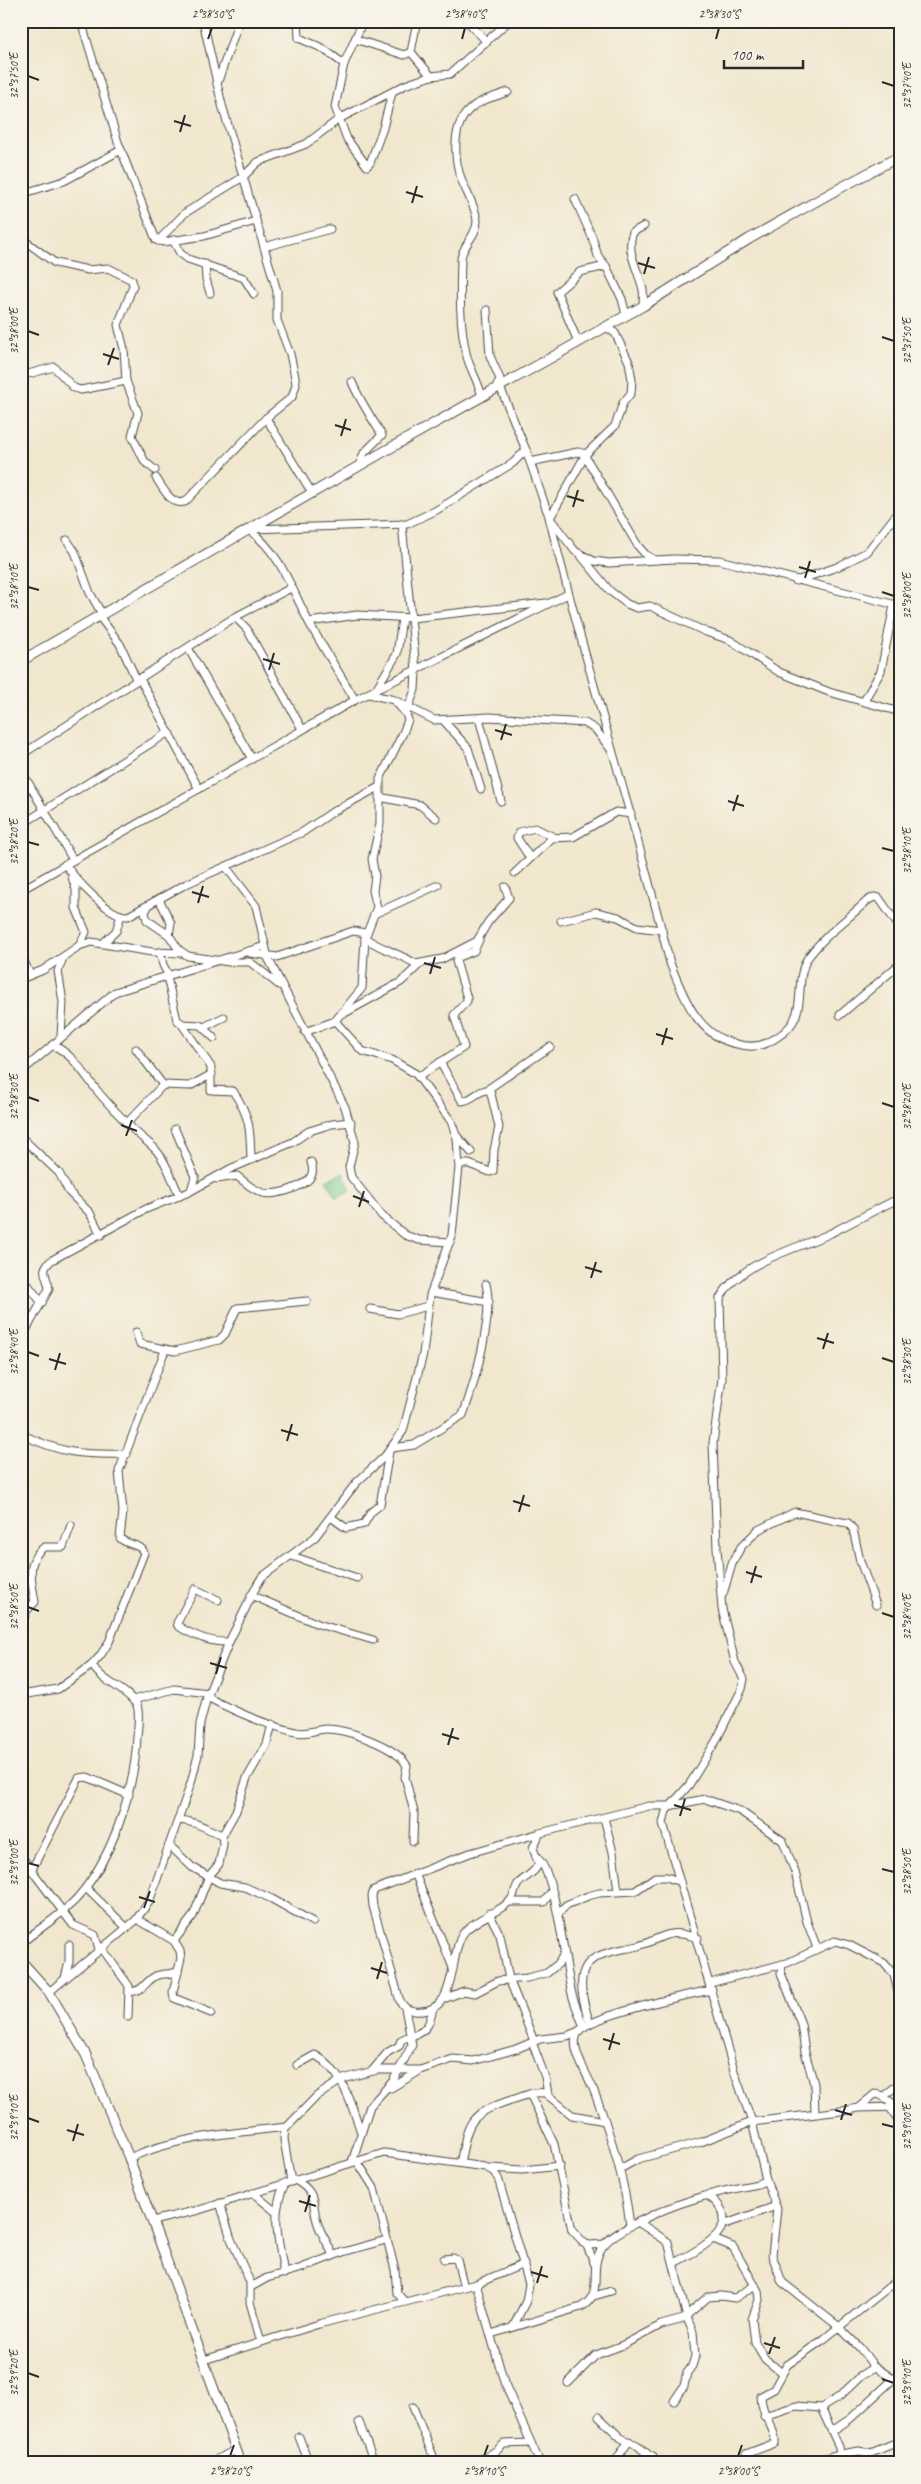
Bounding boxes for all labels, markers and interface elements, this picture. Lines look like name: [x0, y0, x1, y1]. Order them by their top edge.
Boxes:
text: 2°38'50"S: [192, 6, 234, 22]
text: 2°38'40"S: [445, 6, 487, 22]
text: 2°38'30"S: [699, 6, 741, 22]
scale bar: [724, 38, 802, 70]
text: 100 m: [731, 46, 765, 65]
text: 32°37'50"E: [6, 51, 22, 99]
text: 32°37'40"E: [899, 61, 915, 109]
text: 32°38'00"E: [6, 306, 22, 354]
text: 32°37'50"E: [899, 316, 915, 364]
text: 32°38'10"E: [6, 562, 22, 610]
text: 32°38'00"E: [899, 571, 915, 619]
text: 32°38'20"E: [6, 817, 22, 865]
text: 32°38'10"E: [899, 826, 915, 874]
text: 32°38'30"E: [6, 1072, 22, 1120]
text: 32°38'20"E: [899, 1082, 915, 1130]
text: 32°38'40"E: [6, 1327, 22, 1375]
text: 32°38'30"E: [899, 1337, 915, 1385]
text: 32°38'50"E: [6, 1582, 22, 1630]
text: 32°38'40"E: [899, 1592, 915, 1640]
text: 32°39'00"E: [6, 1838, 22, 1886]
text: 32°38'50"E: [899, 1847, 915, 1895]
text: 32°39'10"E: [6, 2093, 22, 2141]
text: 32°39'00"E: [899, 2102, 915, 2150]
text: 32°39'20"E: [6, 2348, 22, 2396]
text: 32°39'10"E: [899, 2358, 915, 2406]
text: 2°38'20"S: [210, 2463, 252, 2479]
text: 2°38'10"S: [464, 2463, 506, 2479]
text: 2°38'00"S: [718, 2463, 760, 2479]

